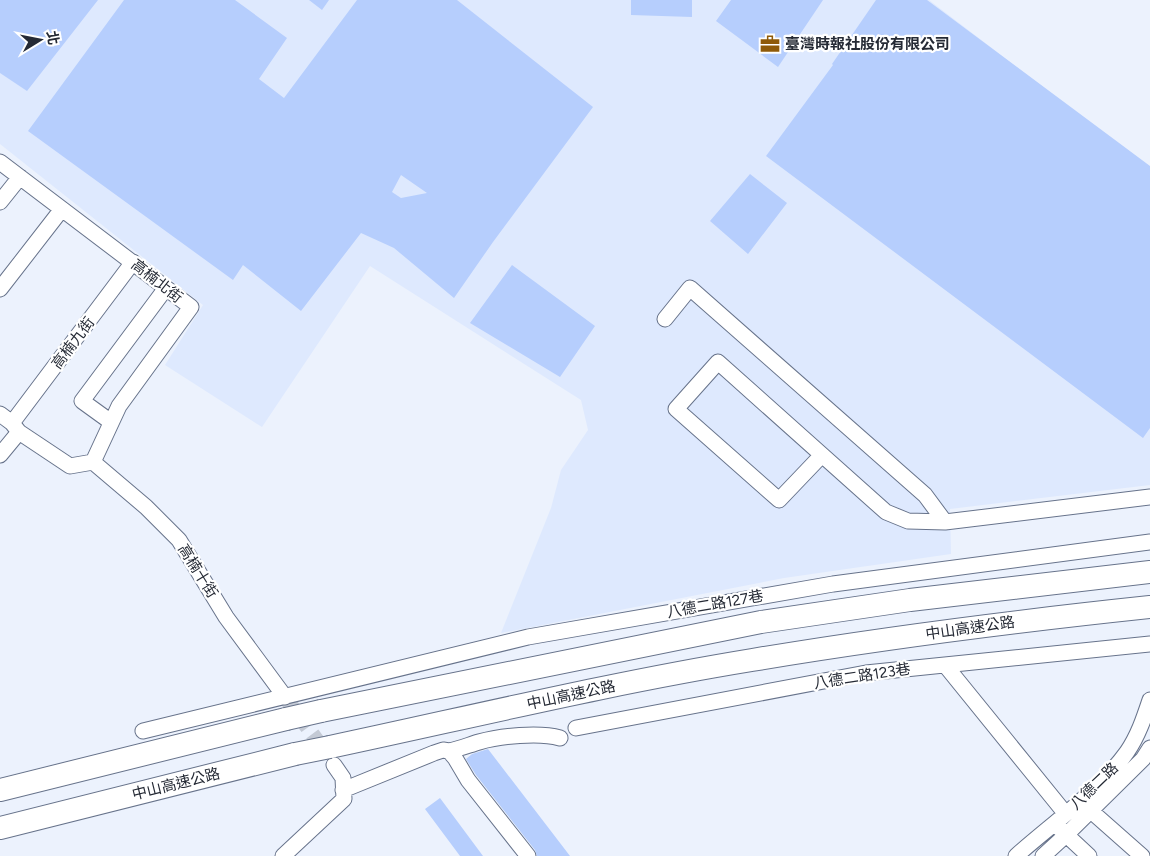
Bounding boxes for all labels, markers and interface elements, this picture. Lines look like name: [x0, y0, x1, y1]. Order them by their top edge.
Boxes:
north arrow: [15, 15, 65, 65]
text: 北: [43, 29, 62, 46]
office icon: 臺灣時報社股份有限公司: [759, 33, 781, 55]
place label: 臺灣時報社股份有限公司: [785, 35, 950, 53]
street label: 高楠北街: [128, 255, 186, 307]
street label: 高楠九街: [48, 314, 98, 372]
street label: 高楠十街: [174, 541, 222, 601]
street label: 八德二路127巷: [665, 587, 765, 621]
street label: 中山高速公路: [924, 613, 1016, 643]
street label: 八德二路123巷: [812, 659, 912, 693]
street label: 中山高速公路: [525, 677, 617, 713]
street label: 八德二路: [1066, 759, 1122, 813]
street label: 中山高速公路: [130, 764, 222, 804]

